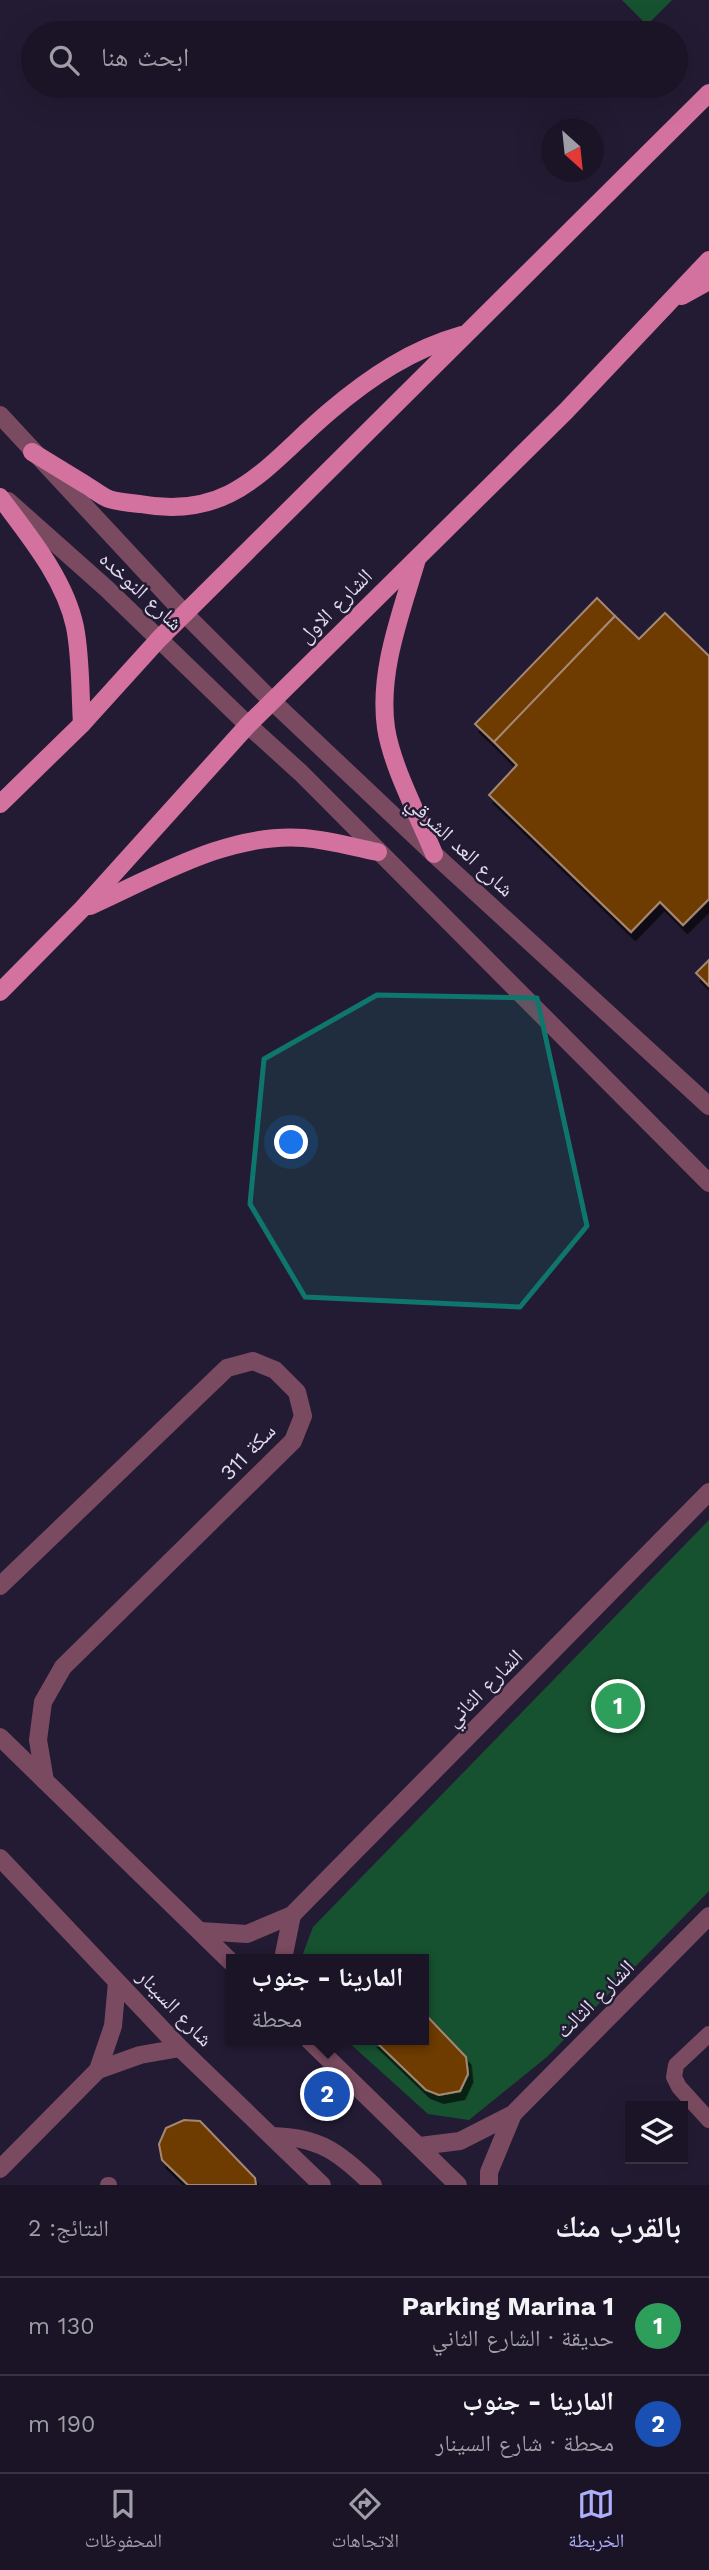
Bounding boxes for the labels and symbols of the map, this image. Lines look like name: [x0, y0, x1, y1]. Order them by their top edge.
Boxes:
north arrow: [541, 119, 604, 182]
street label: شارع النوخده: [94, 546, 188, 636]
street label: الشارع الاول: [292, 563, 378, 649]
street label: شارع العد الشرقي: [399, 790, 519, 905]
your location: [274, 1125, 308, 1159]
street label: سكة 311: [215, 1418, 281, 1485]
street label: الشارع الثاني: [440, 1644, 531, 1735]
pin: 1: [595, 1680, 641, 1732]
street label: الشارع الثالث: [550, 1954, 640, 2044]
street label: شارع السينار: [131, 1963, 218, 2052]
pin: 2: [304, 2068, 350, 2120]

